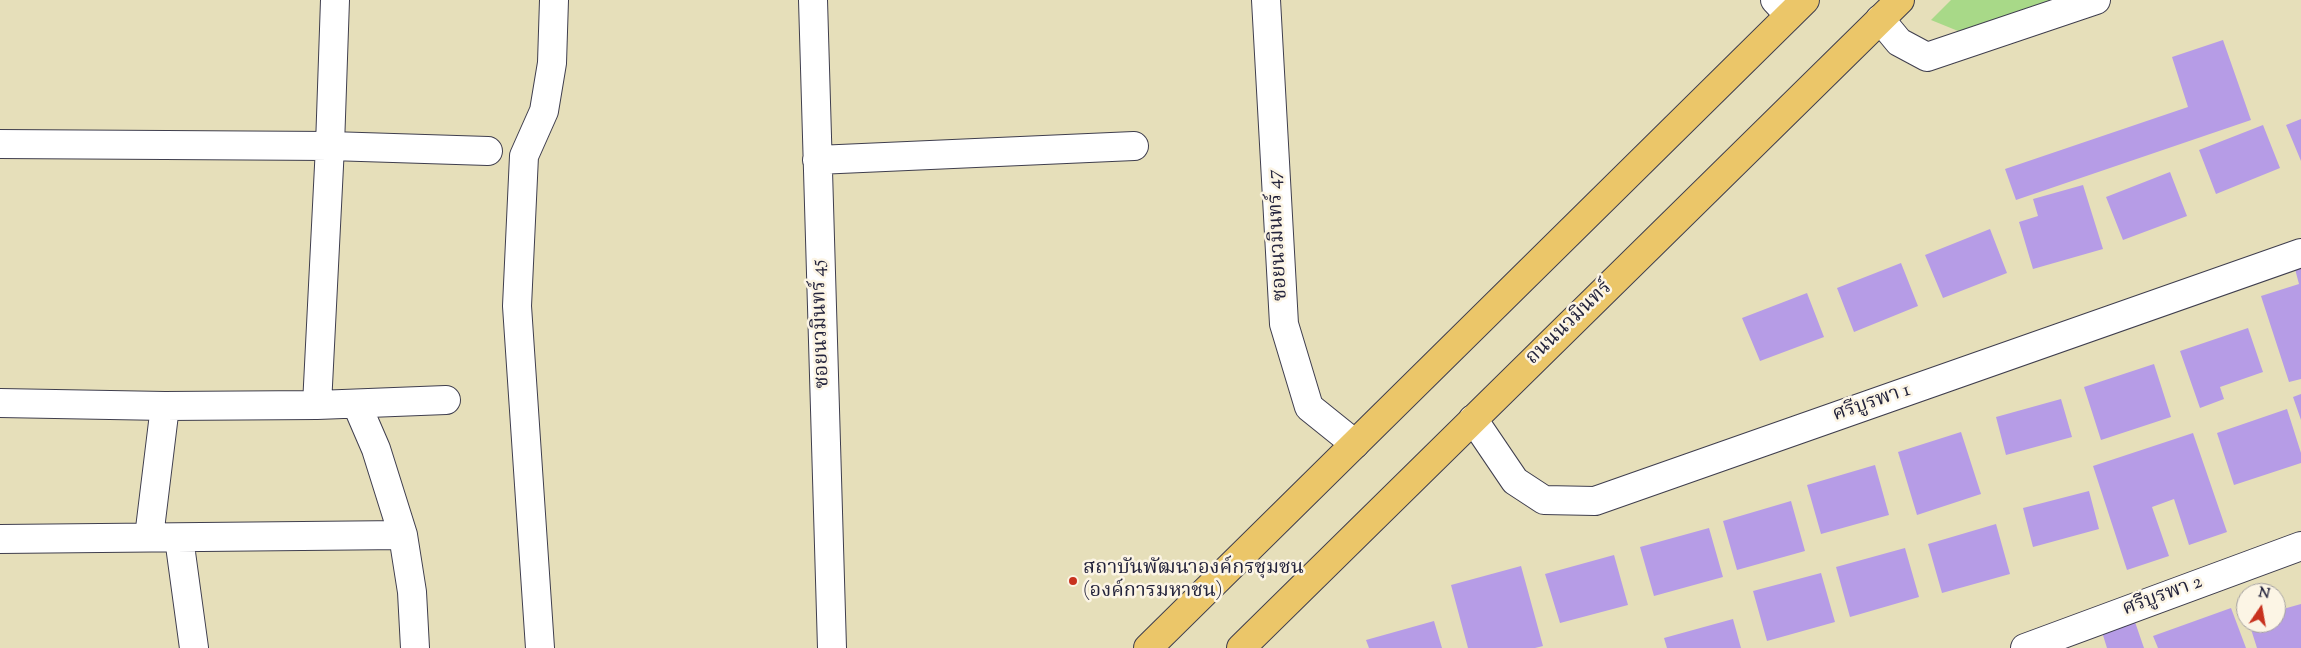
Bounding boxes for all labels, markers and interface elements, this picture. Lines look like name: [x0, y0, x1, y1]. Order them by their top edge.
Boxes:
street label: ซอยนวมินทร์ 47: [1264, 168, 1294, 302]
street label: ซอยนวมินทร์ 45: [808, 259, 836, 389]
street label: ถนนนวมินทร์: [1522, 277, 1618, 371]
street label: ศรีบูรพา 1: [1830, 380, 1914, 428]
place label: สถาบันพัฒนาองค์กรชุมชน (องค์การมหาชน): [1083, 558, 1304, 605]
street label: ศรีบูรพา 2: [2120, 571, 2206, 623]
marker: สถาบันพัฒนาองค์กรชุมชน (องค์การมหาชน): [1067, 575, 1079, 587]
north arrow: [2236, 583, 2286, 633]
text: N: [2256, 583, 2271, 605]

